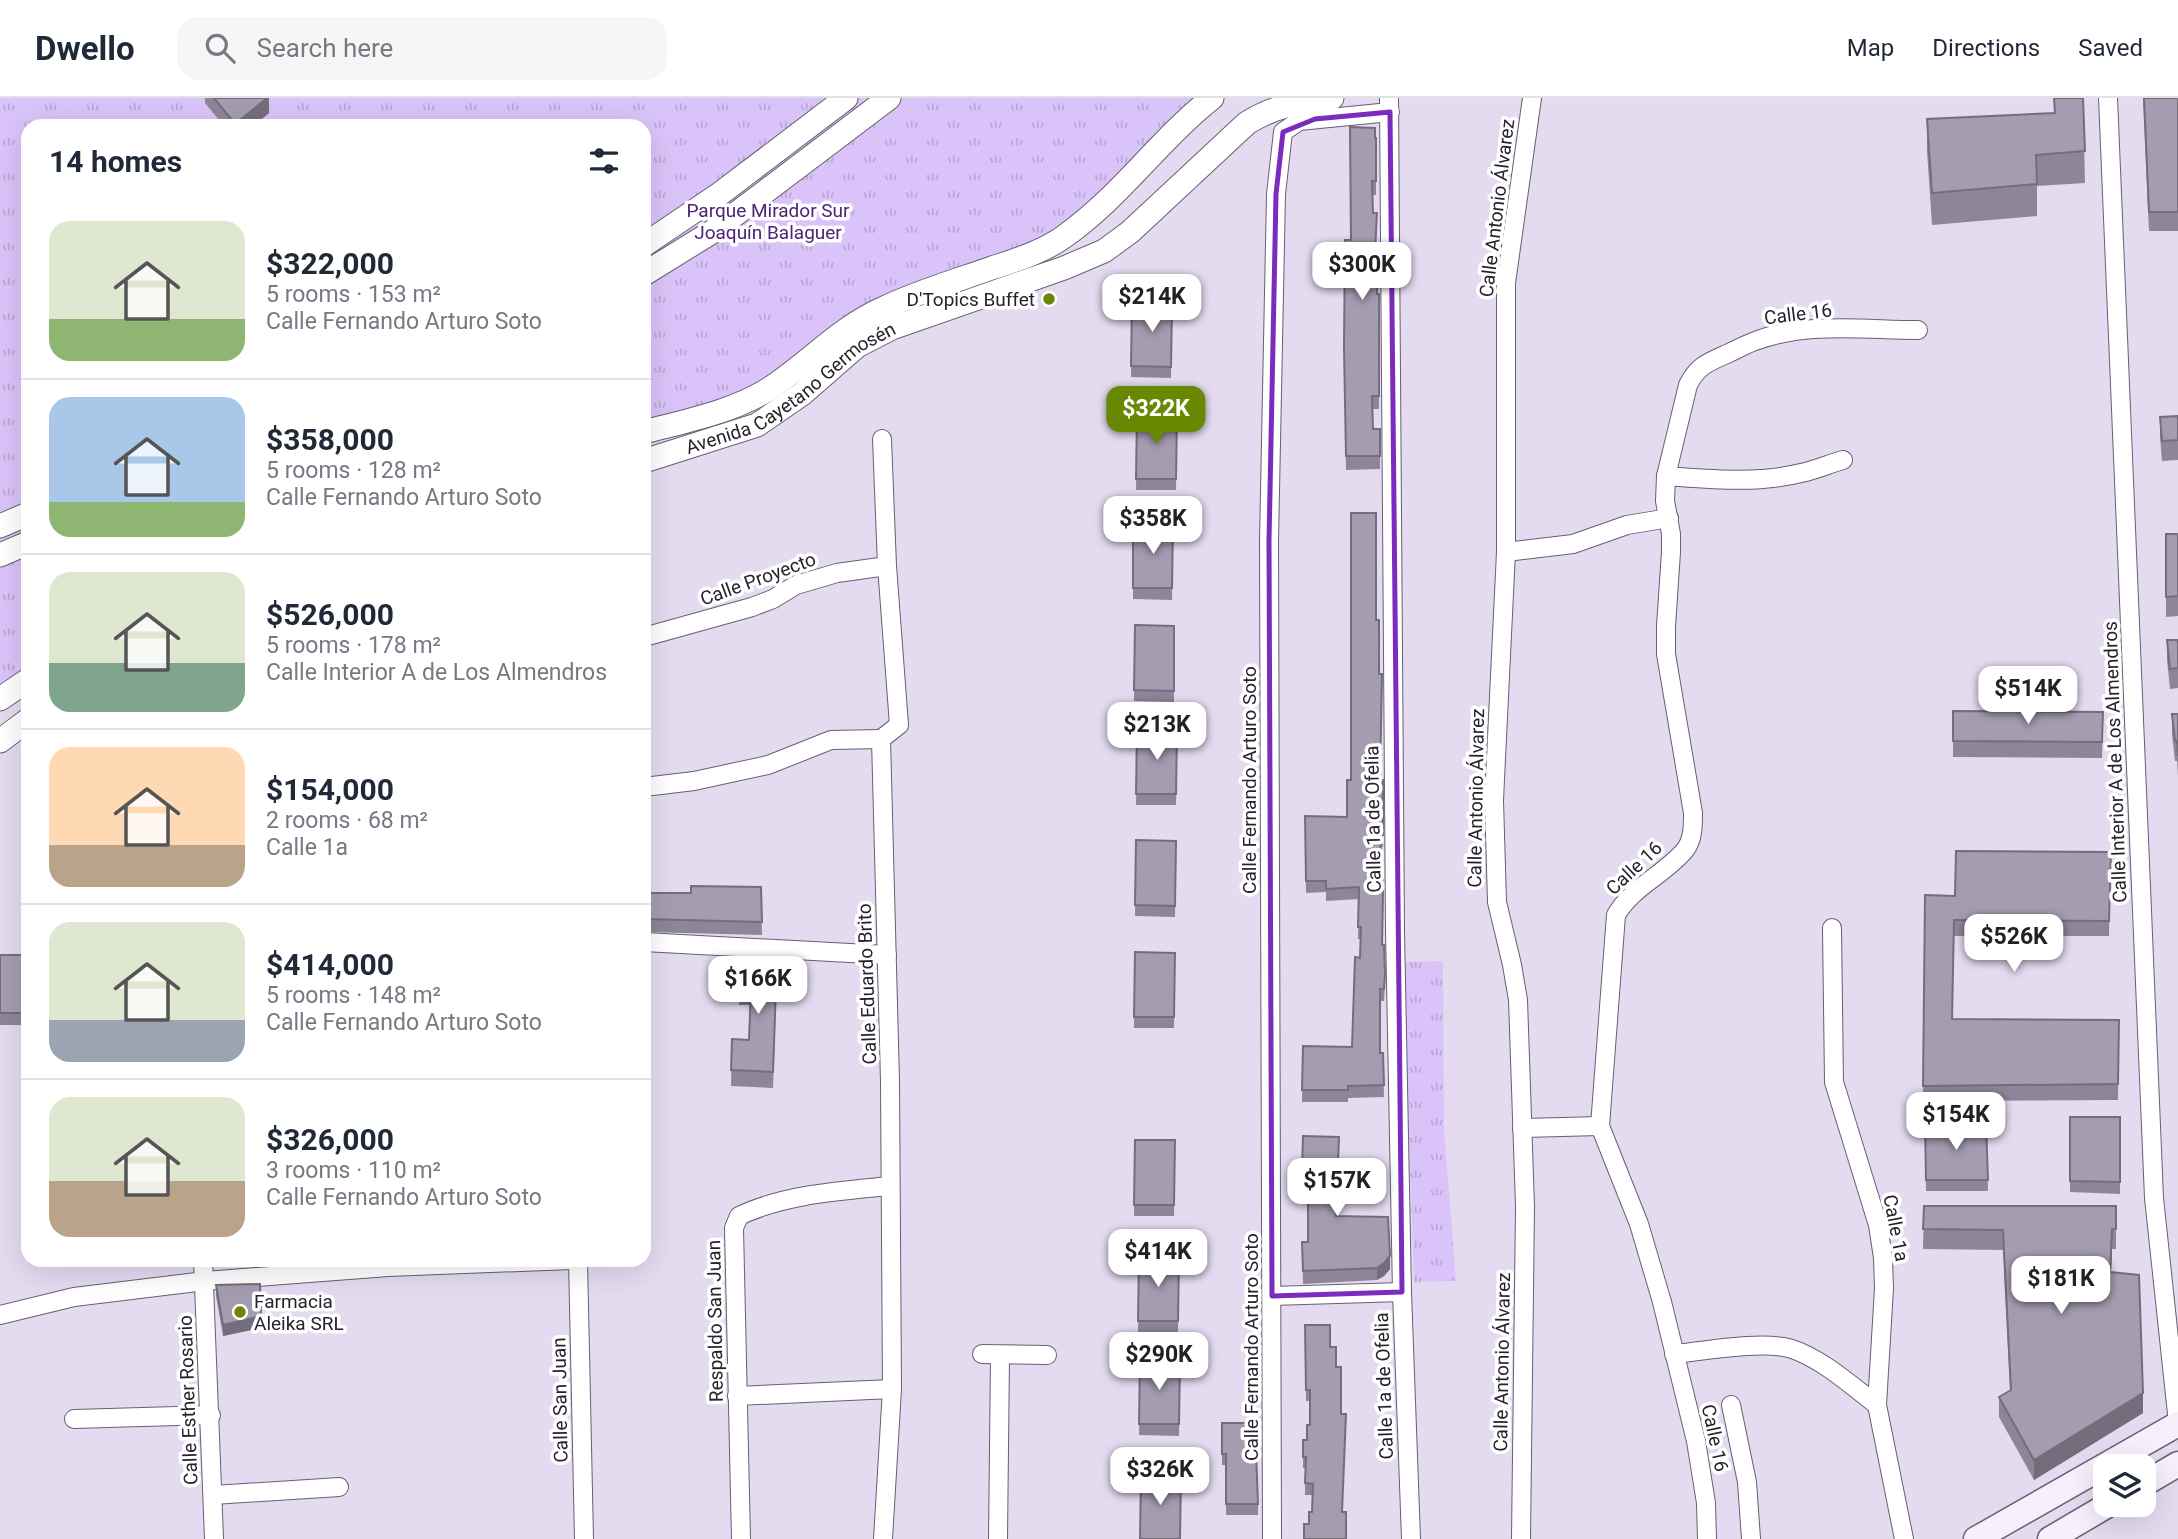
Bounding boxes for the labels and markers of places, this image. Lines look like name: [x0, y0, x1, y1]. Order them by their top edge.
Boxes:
pin: $300K: [1313, 242, 1411, 302]
pin: $214K: [1103, 274, 1201, 334]
place label: D'Topics Buffet: [907, 288, 1035, 311]
marker: D'Topics Buffet: [1041, 291, 1057, 307]
pin: $322K: [1107, 386, 1205, 446]
pin: $358K: [1104, 496, 1202, 556]
pin: $514K: [1979, 666, 2077, 726]
pin: $213K: [1108, 702, 1206, 762]
pin: $526K: [1965, 914, 2063, 974]
pin: $166K: [709, 956, 807, 1016]
pin: $154K: [1907, 1093, 2005, 1152]
pin: $157K: [1288, 1158, 1386, 1218]
pin: $414K: [1109, 1230, 1207, 1289]
pin: $181K: [2012, 1256, 2110, 1316]
place label: Farmacia Aleika SRL: [254, 1290, 344, 1335]
marker: Farmacia Aleika SRL: [232, 1304, 248, 1320]
pin: $290K: [1110, 1332, 1208, 1392]
pin: $326K: [1111, 1448, 1209, 1507]

